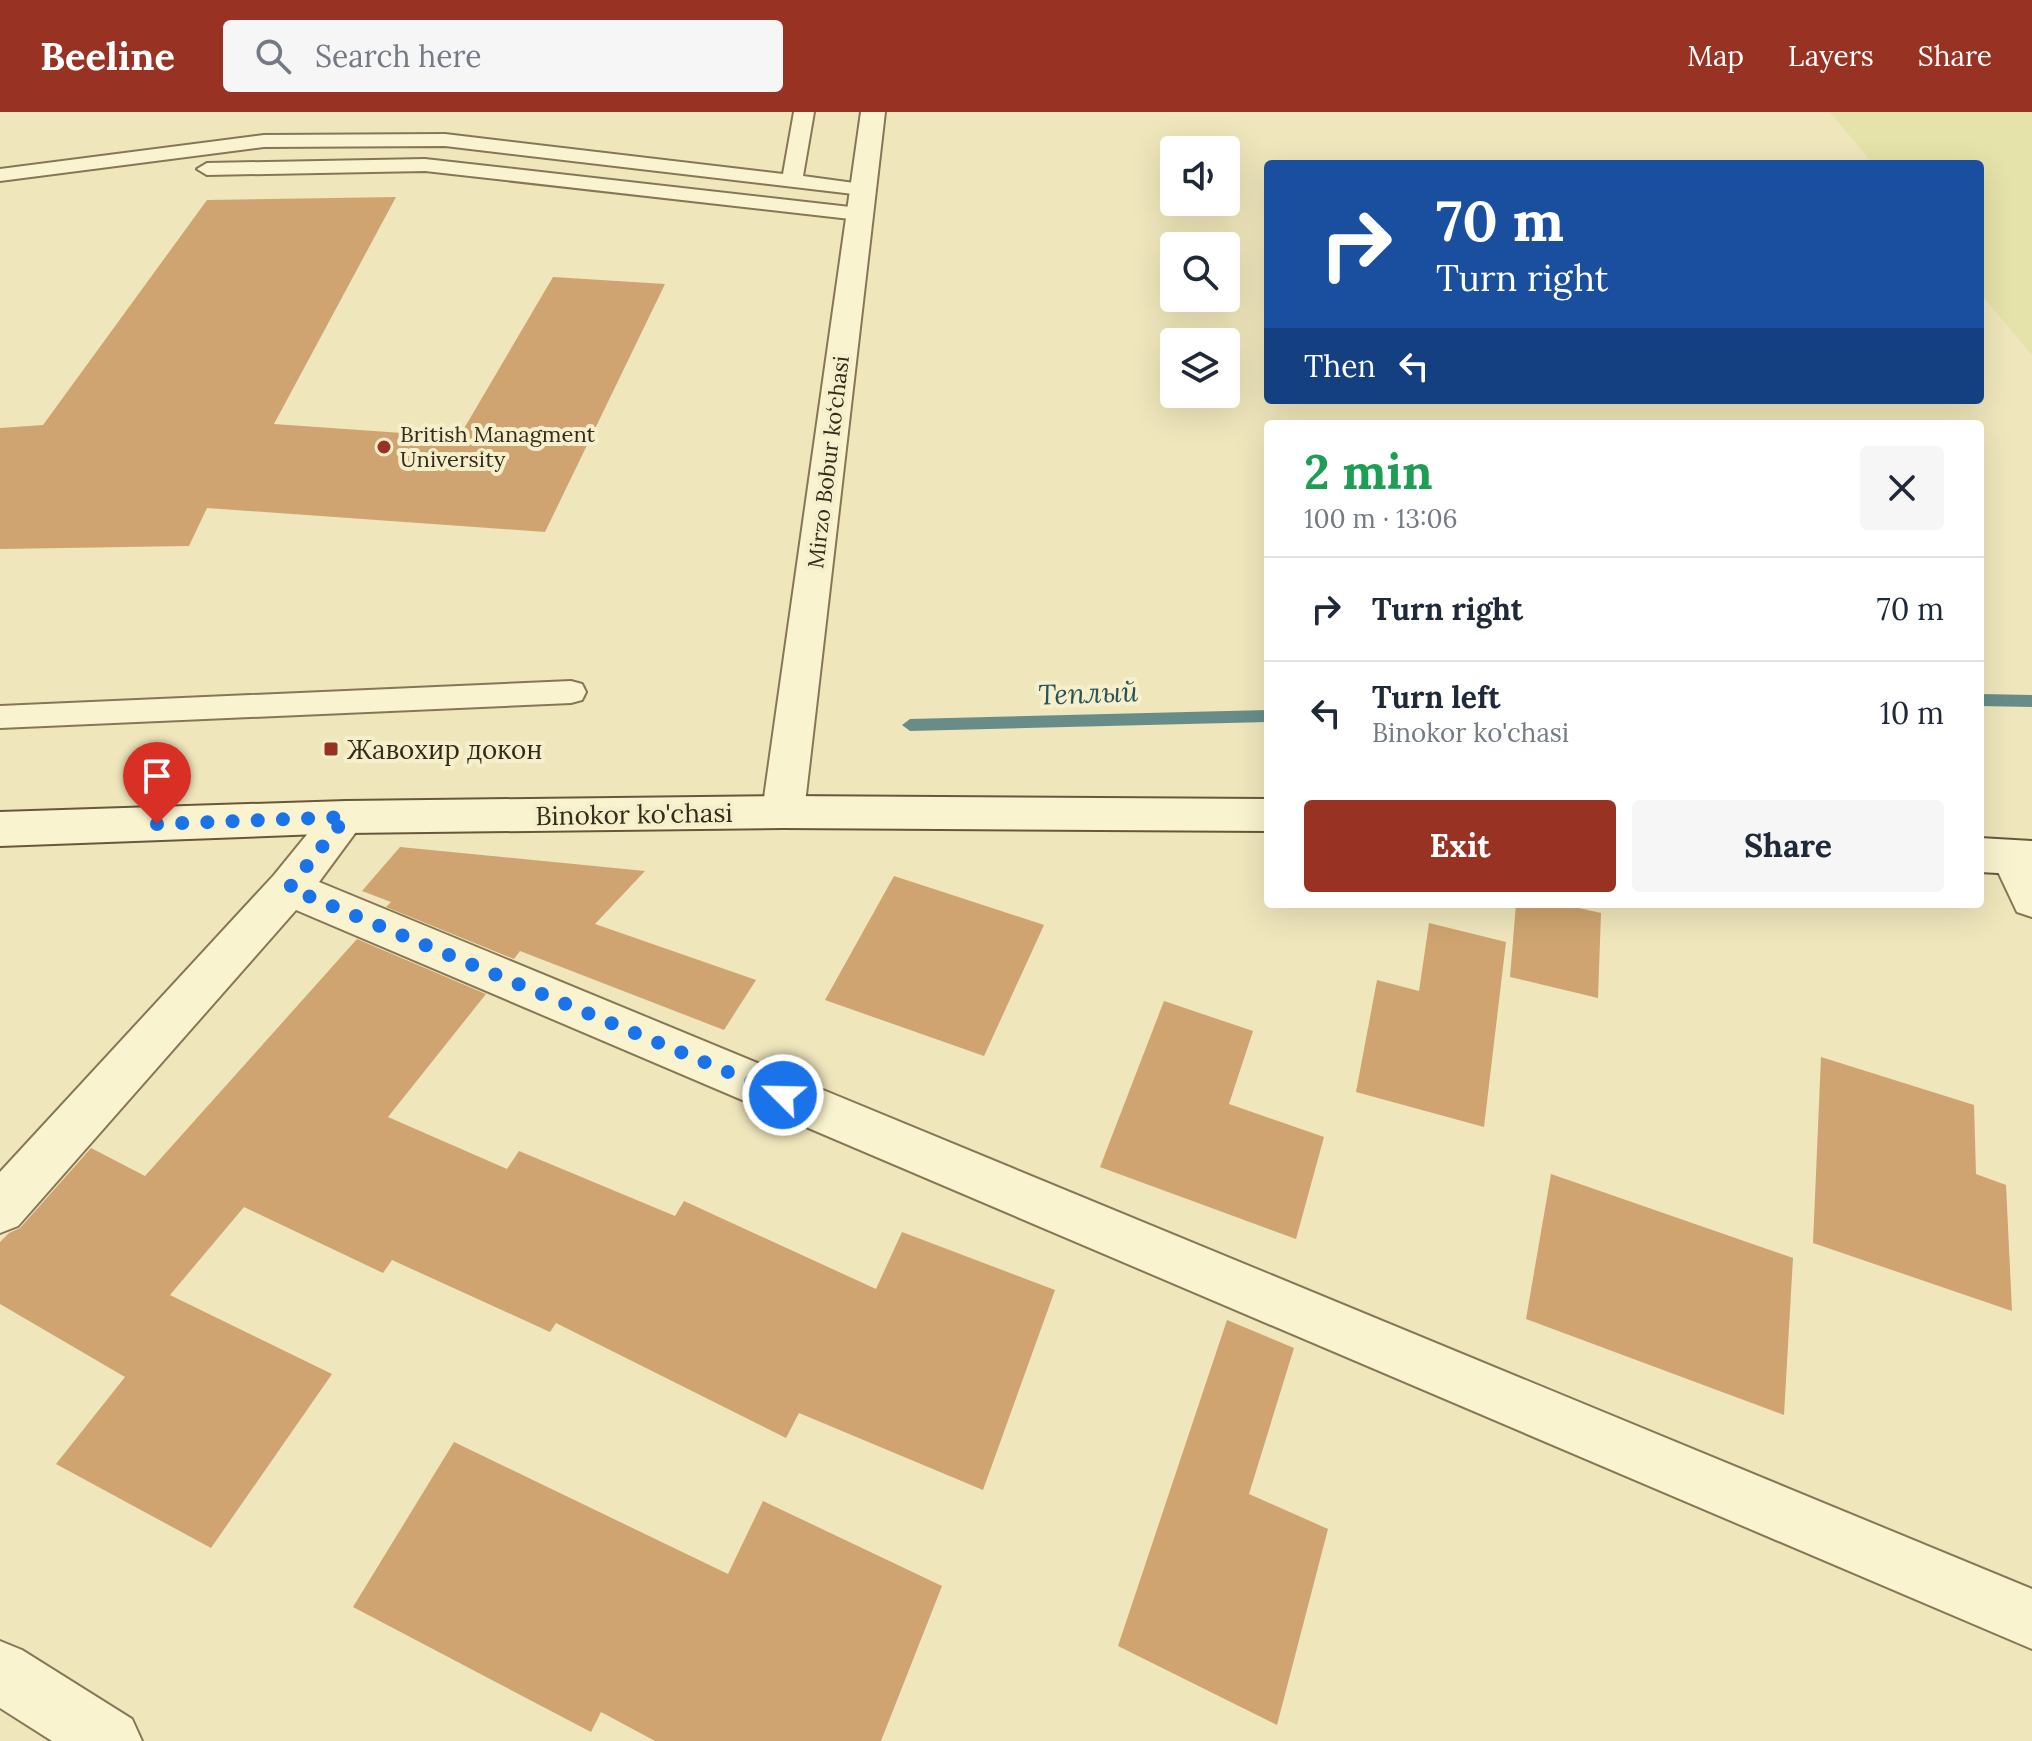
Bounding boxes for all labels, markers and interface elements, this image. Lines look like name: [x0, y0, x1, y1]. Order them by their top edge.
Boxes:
search box: [223, 20, 783, 92]
text: Beeline: [40, 32, 175, 80]
icon: search: [251, 34, 295, 78]
text: Search here: [315, 37, 482, 75]
text: Map: [1687, 38, 1744, 74]
text: Layers: [1788, 38, 1874, 74]
text: Share: [1918, 38, 1992, 74]
map controls: [1160, 136, 1240, 408]
button: sound: [1160, 136, 1240, 216]
text: 70 m: [1436, 185, 1564, 256]
icon: right: [1304, 192, 1408, 296]
button: search: [1160, 232, 1240, 312]
text: Turn right: [1436, 255, 1609, 301]
button: layers: [1160, 328, 1240, 408]
icon: left: [1392, 344, 1436, 388]
text: Then: [1304, 347, 1376, 385]
street label: Mirzo Bobur ko‘chasi: [801, 354, 855, 570]
place label: British Managment University: [400, 420, 596, 473]
marker: British Managment University: [375, 438, 393, 456]
text: 2 min: [1304, 441, 1433, 502]
button: close: [1860, 446, 1944, 530]
text: 100 m · 13:06: [1304, 502, 1458, 535]
icon: right: [1304, 587, 1348, 631]
text: Turn right: [1372, 590, 1523, 628]
text: 70 m: [1877, 590, 1944, 628]
water label: Теплый: [1037, 673, 1139, 713]
text: Turn left: [1372, 678, 1500, 716]
icon: left: [1304, 691, 1348, 735]
text: 10 m: [1880, 694, 1944, 732]
text: Binokor ko'chasi: [1372, 716, 1569, 749]
place label: Жавохир докон: [347, 733, 542, 766]
marker: Жавохир докон: [322, 740, 340, 758]
pin: [123, 742, 191, 824]
icon: arrive: [135, 754, 179, 798]
street label: Binokor ko'chasi: [535, 796, 733, 832]
button: Exit: [1304, 800, 1616, 892]
button: Share: [1632, 800, 1944, 892]
position arrow: [741, 1053, 825, 1137]

